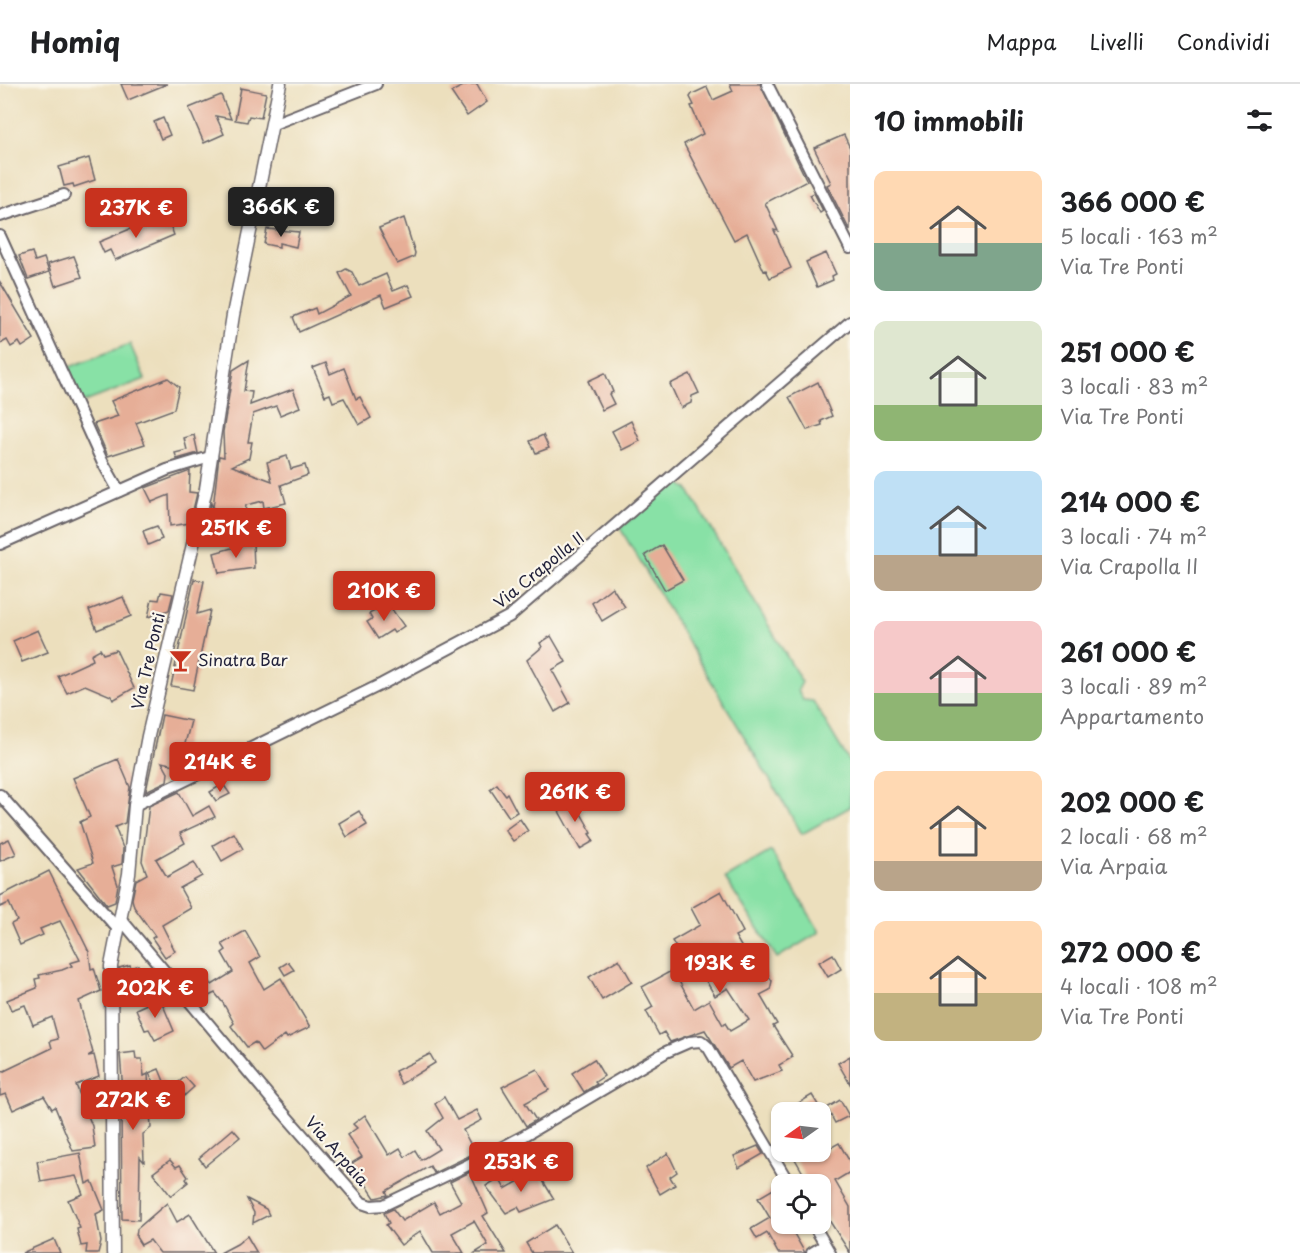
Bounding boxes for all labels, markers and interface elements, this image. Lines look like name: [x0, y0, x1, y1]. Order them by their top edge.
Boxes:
text: Homiq: [30, 20, 120, 63]
text: Mappa: [987, 25, 1057, 57]
text: Livelli: [1090, 25, 1144, 57]
text: Condividi: [1177, 25, 1270, 57]
text: 10 immobili: [874, 101, 1024, 140]
icon: filters: [1243, 104, 1276, 137]
text: 366 000 €: [1060, 182, 1205, 221]
pin: 366K €: [232, 187, 330, 238]
pin: 237K €: [87, 188, 185, 239]
text: 366K €: [242, 191, 320, 221]
text: 237K €: [99, 192, 173, 222]
icon: home: [922, 195, 994, 267]
text: 5 locali · 163 m²: [1060, 221, 1218, 251]
text: Via Tre Ponti: [1060, 251, 1184, 281]
text: 251 000 €: [1060, 332, 1195, 371]
icon: home: [922, 345, 994, 417]
text: 3 locali · 83 m²: [1060, 371, 1208, 401]
text: Via Tre Ponti: [1060, 401, 1184, 431]
text: 214 000 €: [1060, 482, 1200, 521]
icon: home: [922, 495, 994, 567]
pin: 251K €: [187, 508, 285, 559]
text: 251K €: [200, 512, 272, 542]
text: 3 locali · 74 m²: [1060, 521, 1207, 551]
street label: Via Crapolla II: [488, 525, 589, 613]
text: Via Crapolla II: [1060, 551, 1198, 581]
pin: 210K €: [335, 571, 433, 622]
text: 210K €: [347, 575, 421, 605]
street label: Via Tre Ponti: [124, 610, 170, 712]
text: 261 000 €: [1060, 632, 1196, 671]
icon: home: [922, 645, 994, 717]
bar icon: Sinatra Bar: [167, 647, 193, 673]
place label: Sinatra Bar: [198, 647, 289, 671]
text: 3 locali · 89 m²: [1060, 671, 1207, 701]
text: Appartamento: [1060, 701, 1204, 731]
pin: 214K €: [171, 742, 269, 793]
text: 214K €: [183, 746, 257, 776]
pin: 261K €: [526, 772, 624, 823]
text: 261K €: [539, 776, 611, 806]
text: 202 000 €: [1060, 782, 1204, 821]
icon: home: [922, 795, 994, 867]
text: 2 locali · 68 m²: [1060, 821, 1208, 851]
text: Via Arpaia: [1060, 851, 1167, 881]
text: 272 000 €: [1060, 932, 1201, 971]
pin: 193K €: [671, 943, 769, 994]
icon: home: [922, 945, 994, 1017]
text: 193K €: [684, 947, 756, 977]
pin: 202K €: [106, 968, 204, 1019]
text: 4 locali · 108 m²: [1060, 971, 1217, 1001]
text: 202K €: [116, 972, 194, 1002]
text: Via Tre Ponti: [1060, 1001, 1184, 1031]
pin: 272K €: [84, 1080, 182, 1131]
text: 272K €: [95, 1084, 171, 1114]
north arrow: [771, 1102, 831, 1162]
map controls: [771, 1102, 831, 1234]
street label: Via Arpaia: [301, 1110, 375, 1191]
pin: 253K €: [472, 1142, 570, 1193]
text: 253K €: [483, 1146, 559, 1176]
button: locate: [771, 1174, 831, 1234]

